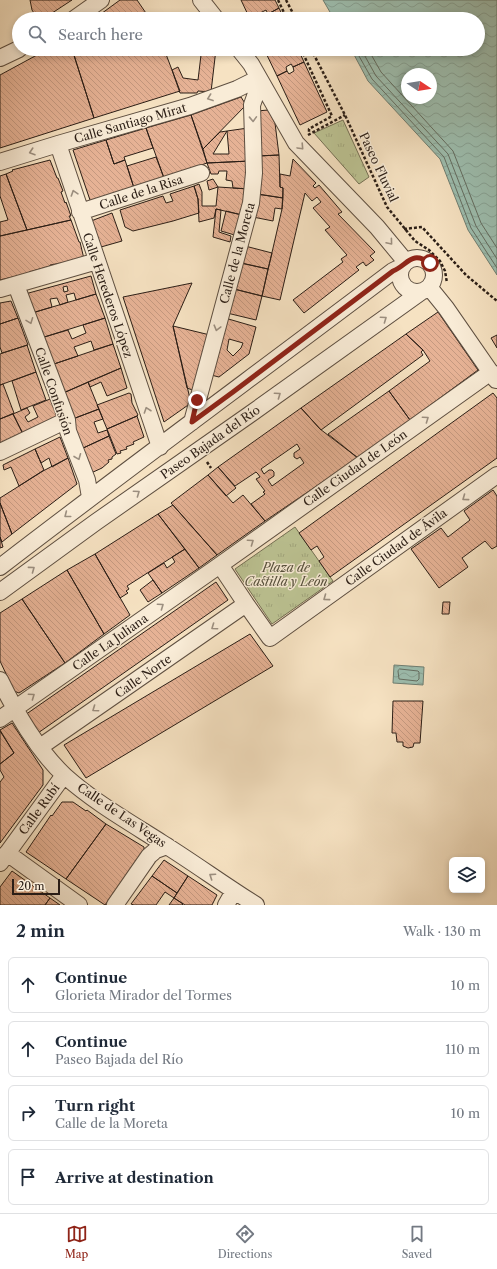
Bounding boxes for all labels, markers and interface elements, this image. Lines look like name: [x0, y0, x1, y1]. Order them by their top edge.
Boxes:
search box: [12, 12, 485, 56]
icon: search: [26, 23, 48, 45]
text: Search here: [58, 25, 143, 44]
north arrow: [401, 68, 437, 104]
one-way arrow: [206, 94, 213, 102]
street label: Calle Santiago Mirat: [72, 100, 189, 146]
one-way arrow: [248, 116, 257, 122]
street label: Paseo Fluvial: [356, 130, 402, 205]
one-way arrow: [296, 143, 303, 150]
one-way arrow: [28, 147, 35, 156]
street label: Calle de la Risa: [97, 171, 185, 213]
one-way arrow: [71, 190, 79, 197]
street label: Calle de la Moreta: [216, 200, 258, 305]
street label: Calle Herederos López: [80, 231, 136, 359]
one-way arrow: [385, 237, 392, 245]
route start: [421, 254, 439, 272]
one-way arrow: [380, 316, 387, 324]
one-way arrow: [25, 318, 33, 325]
one-way arrow: [213, 325, 222, 332]
street label: Calle Confusión: [32, 345, 76, 437]
route end: [188, 391, 206, 409]
one-way arrow: [274, 392, 281, 400]
street label: Paseo Bajada del Río: [157, 402, 263, 482]
one-way arrow: [143, 406, 152, 413]
one-way arrow: [421, 416, 428, 423]
street label: Calle Ciudad de León: [300, 426, 410, 510]
one-way arrow: [73, 453, 81, 460]
one-way arrow: [133, 490, 140, 498]
one-way arrow: [463, 493, 470, 500]
street label: Calle Ciudad de Ávila: [342, 504, 450, 589]
one-way arrow: [64, 511, 71, 518]
one-way arrow: [247, 539, 254, 547]
park label: Plaza de Castilla y León: [244, 560, 328, 589]
one-way arrow: [27, 567, 34, 574]
one-way arrow: [323, 593, 330, 600]
one-way arrow: [157, 604, 164, 611]
street label: Calle La Juliana: [69, 610, 151, 674]
one-way arrow: [211, 622, 218, 629]
street label: Calle Norte: [112, 651, 174, 701]
one-way arrow: [27, 694, 34, 701]
one-way arrow: [93, 704, 100, 711]
street label: Calle Rubí: [15, 780, 63, 838]
street label: Calle de Las Vegas: [75, 780, 169, 850]
map controls: [449, 857, 485, 893]
button: layers: [449, 857, 485, 893]
one-way arrow: [209, 874, 216, 881]
scale bar: [12, 877, 60, 896]
text: 20 m: [18, 879, 44, 893]
text: 2 min: [16, 921, 65, 941]
text: Walk · 130 m: [403, 923, 481, 939]
text: Continue: [55, 968, 127, 987]
icon: ahead: [17, 974, 39, 996]
text: 10 m: [451, 977, 480, 993]
text: Glorieta Mirador del Tormes: [55, 987, 232, 1003]
text: Continue: [55, 1032, 127, 1051]
icon: ahead: [17, 1038, 39, 1060]
text: 110 m: [445, 1041, 480, 1057]
text: Paseo Bajada del Río: [55, 1051, 183, 1067]
text: Turn right: [55, 1096, 135, 1115]
icon: right: [17, 1102, 39, 1124]
text: 10 m: [451, 1105, 480, 1121]
text: Calle de la Moreta: [55, 1115, 168, 1131]
icon: arrive: [17, 1166, 39, 1188]
text: Arrive at destination: [55, 1168, 214, 1187]
tab: Map: [65, 1223, 88, 1261]
tab: Directions: [218, 1223, 272, 1261]
tab: Saved: [402, 1223, 432, 1261]

